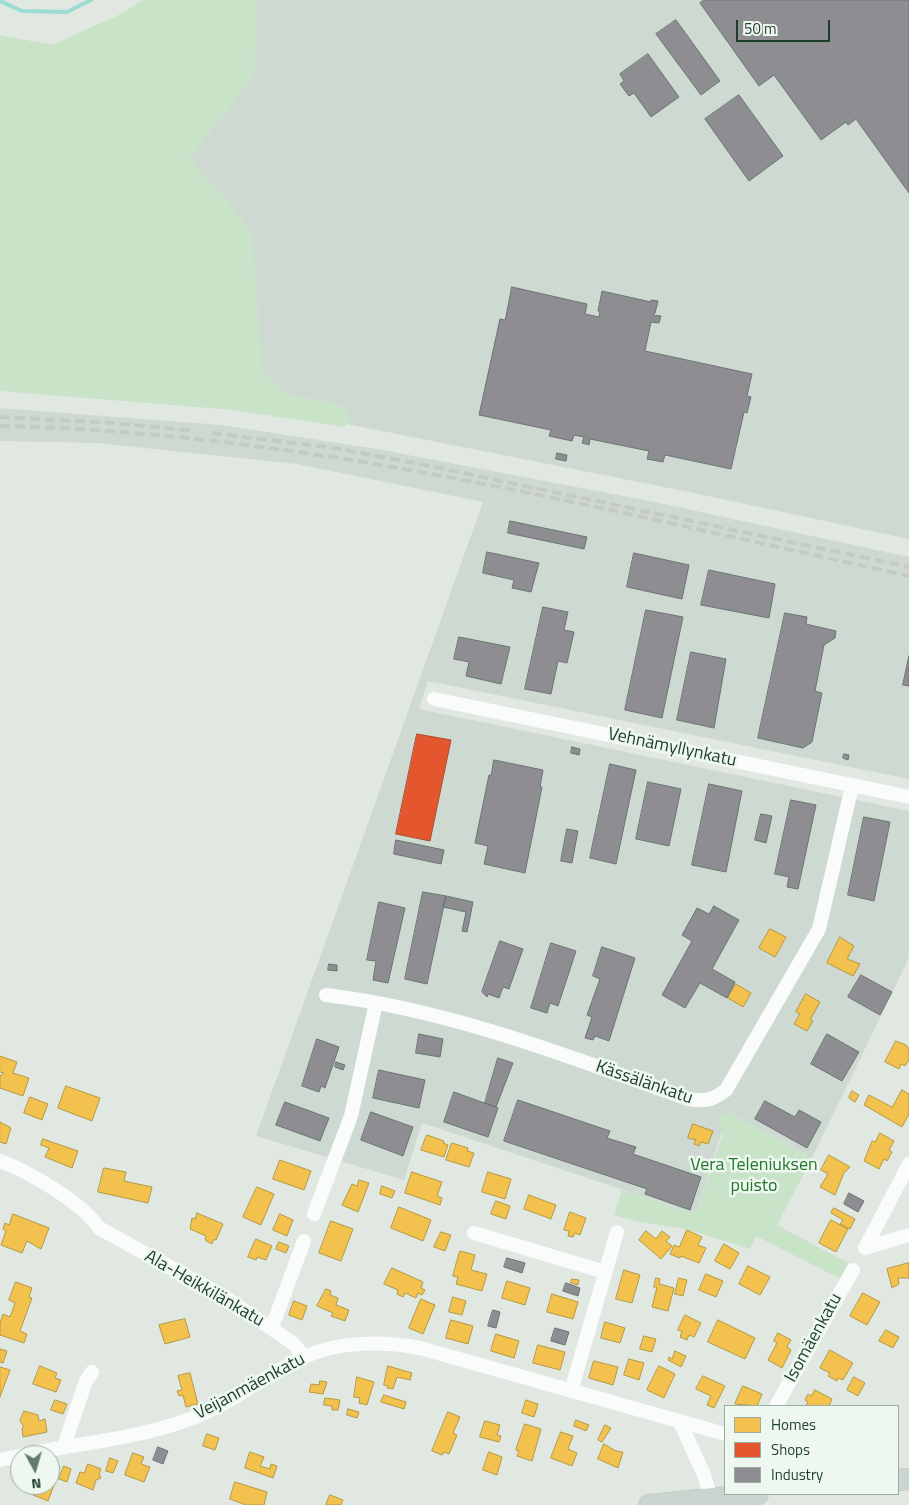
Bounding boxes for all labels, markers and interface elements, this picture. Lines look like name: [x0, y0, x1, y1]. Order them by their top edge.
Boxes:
scale bar: [739, 10, 833, 42]
text: 50 m: [744, 17, 777, 40]
street label: Vehnämyllynkatu: [606, 724, 738, 772]
street label: Kässälänkatu: [593, 1056, 695, 1110]
park label: Vera Teleniuksen puisto: [690, 1155, 818, 1198]
street label: Ala-Heikkilänkatu: [140, 1246, 268, 1332]
street label: Isomäenkatu: [781, 1290, 847, 1386]
street label: Veijanmäenkatu: [191, 1349, 309, 1425]
legend: [724, 1405, 899, 1495]
text: Homes: [771, 1413, 816, 1436]
text: Shops: [771, 1438, 810, 1461]
north arrow: [10, 1445, 60, 1495]
text: Industry: [771, 1463, 823, 1486]
text: N: [31, 1473, 42, 1495]

